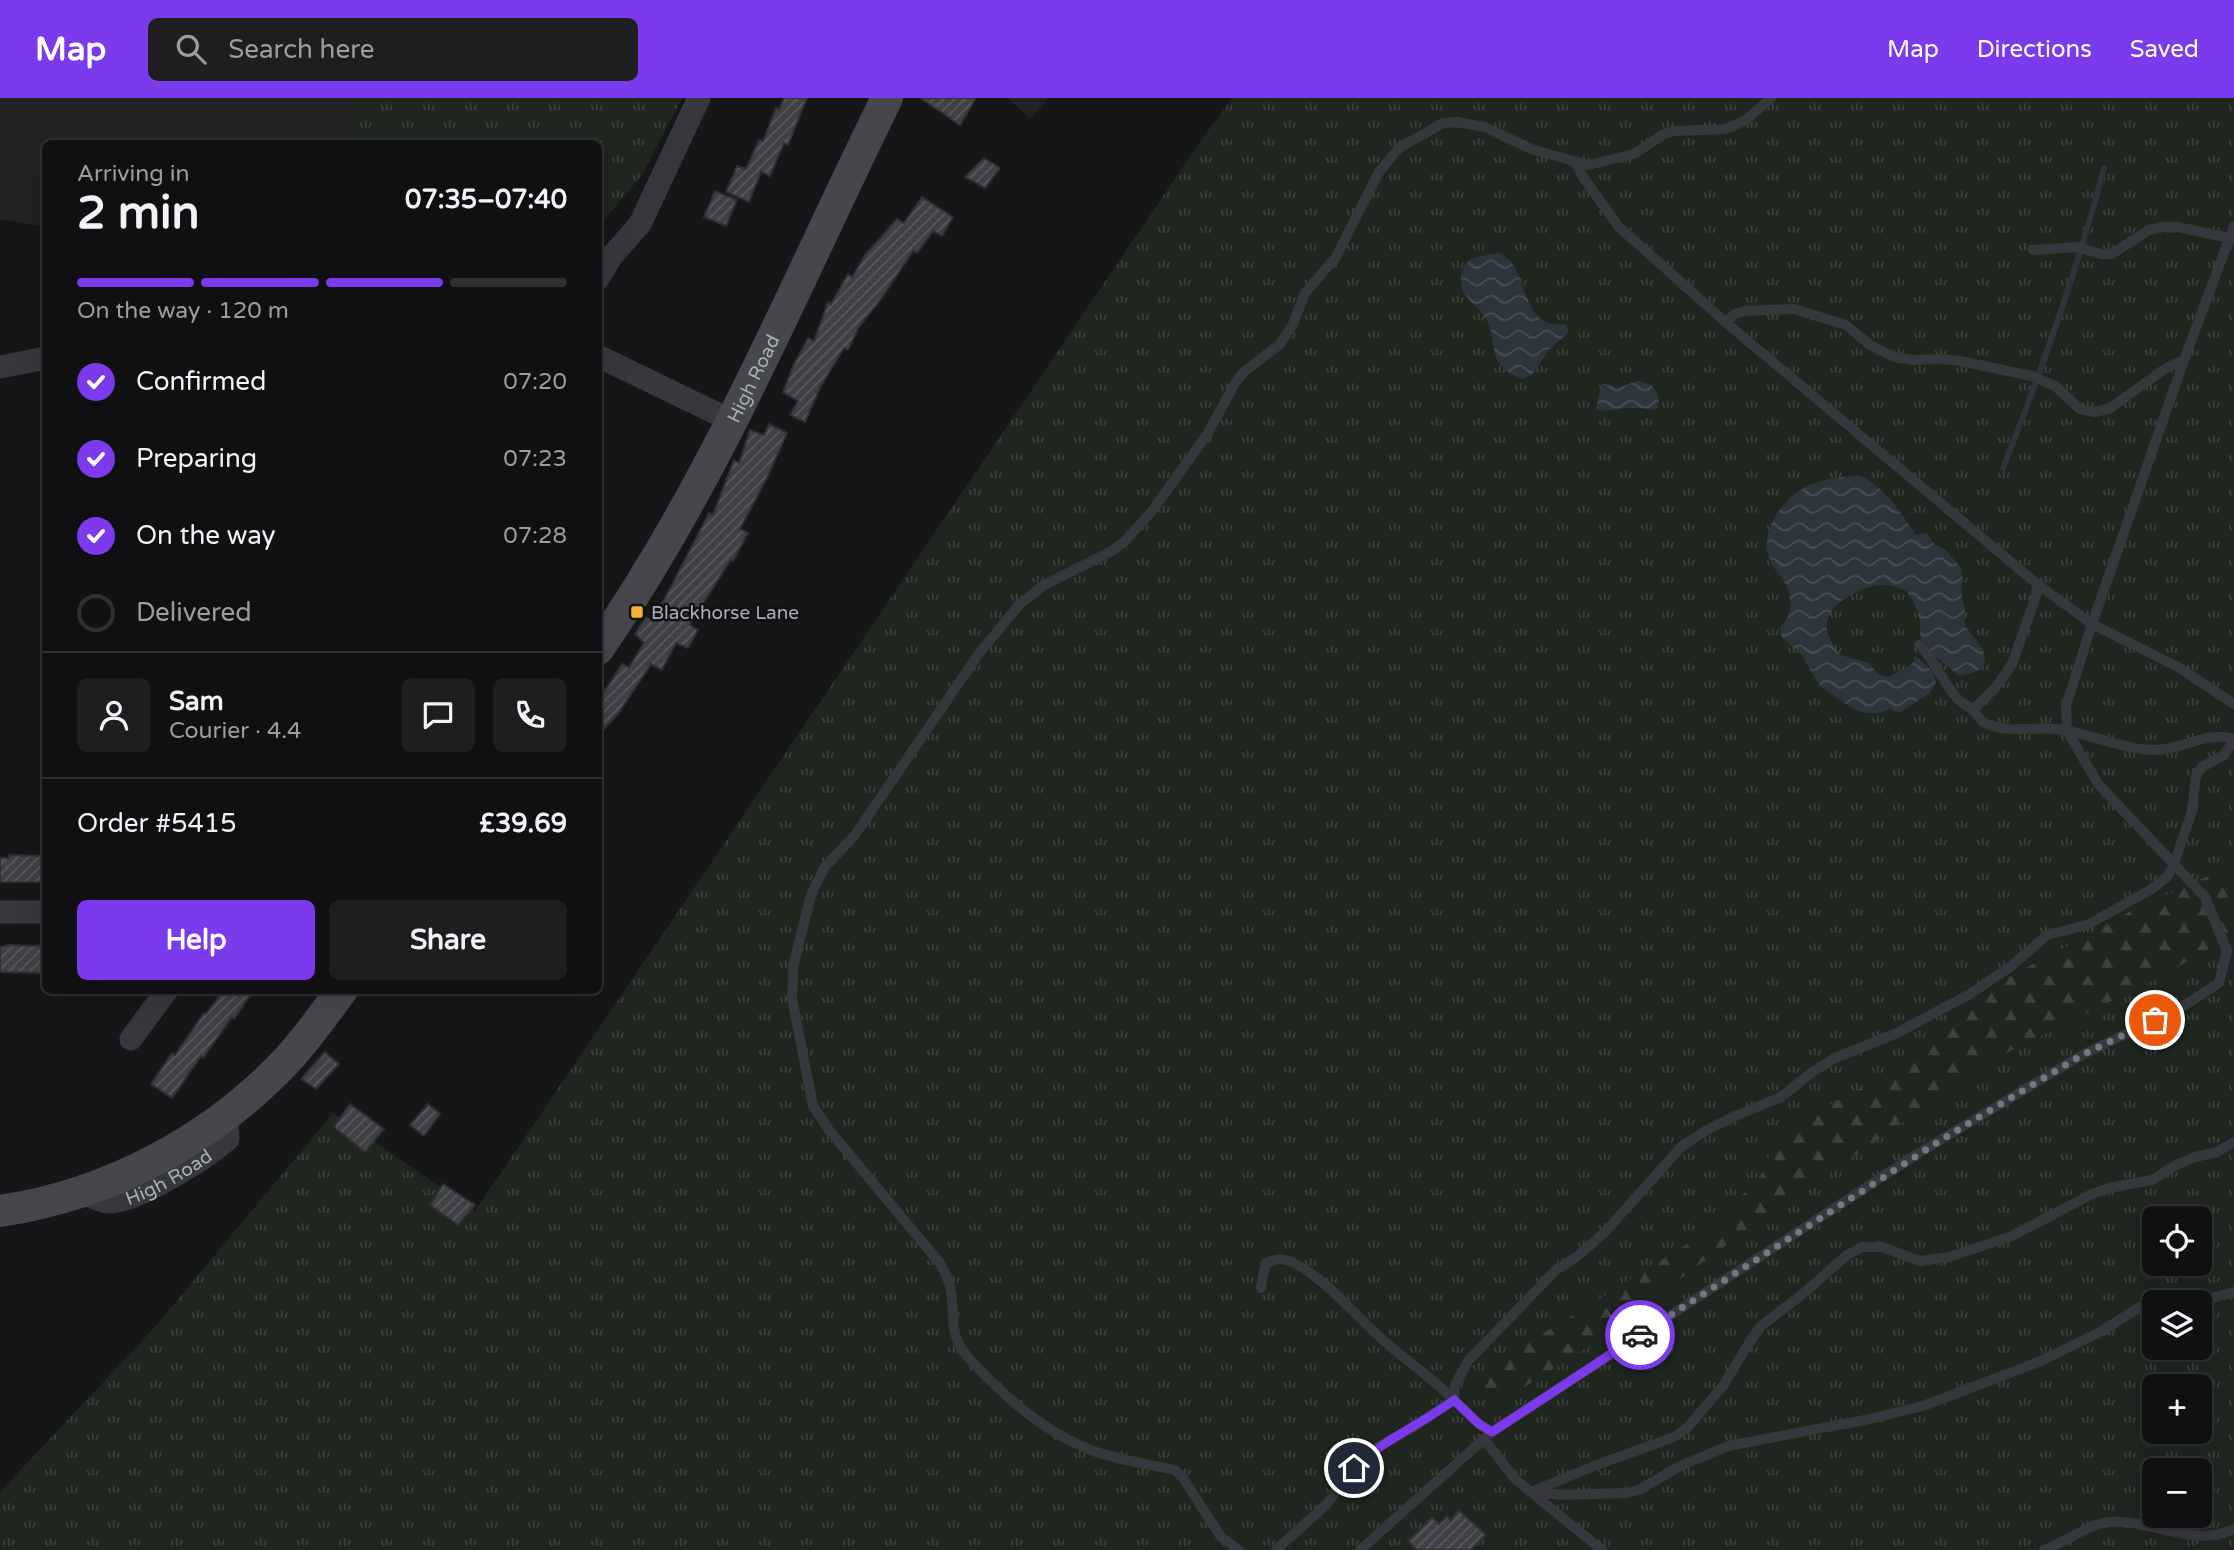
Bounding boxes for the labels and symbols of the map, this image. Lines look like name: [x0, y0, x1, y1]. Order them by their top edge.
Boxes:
street label: High Road: [723, 331, 785, 427]
place label: Blackhorse Lane: [651, 602, 799, 624]
marker: Blackhorse Lane: [629, 604, 645, 620]
pin: [2125, 990, 2185, 1050]
street label: High Road: [122, 1145, 216, 1210]
courier: [1605, 1300, 1675, 1370]
pin: [1324, 1438, 1384, 1498]

